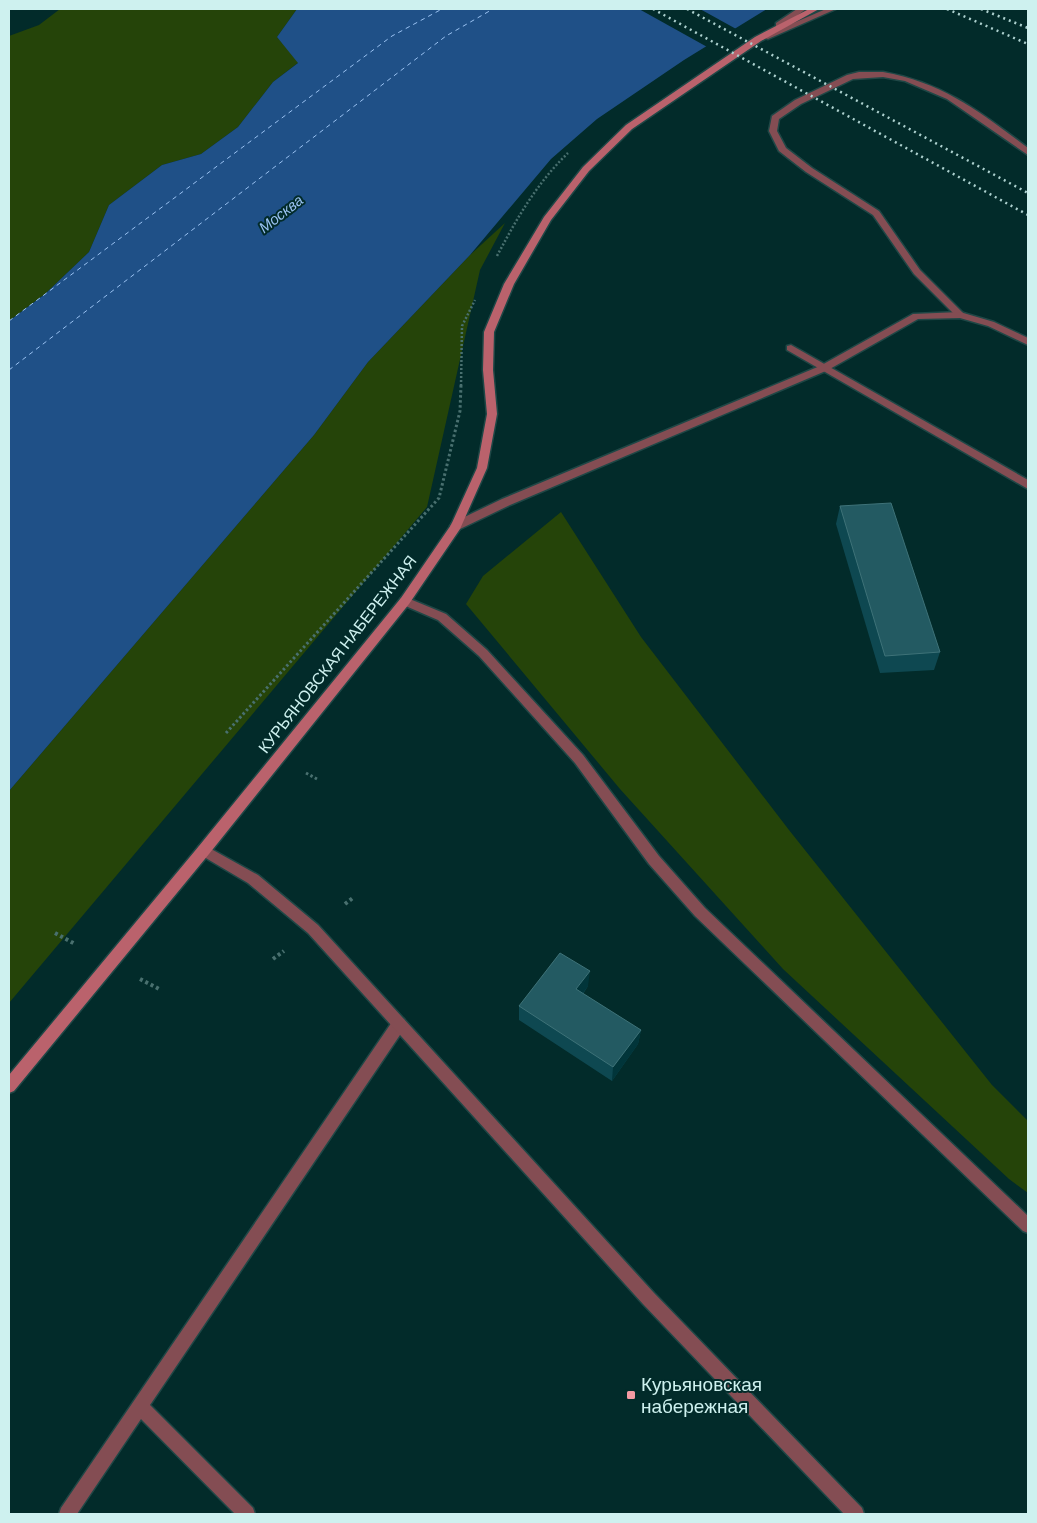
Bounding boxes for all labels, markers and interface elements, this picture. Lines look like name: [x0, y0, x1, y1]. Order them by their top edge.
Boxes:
water label: Москва: [255, 190, 306, 236]
street label: КУРЬЯНОВСКАЯ НАБЕРЕЖНАЯ: [254, 551, 420, 756]
place label: Курьяновская набережная: [641, 1372, 762, 1417]
marker: Курьяновская набережная: [625, 1389, 637, 1401]

